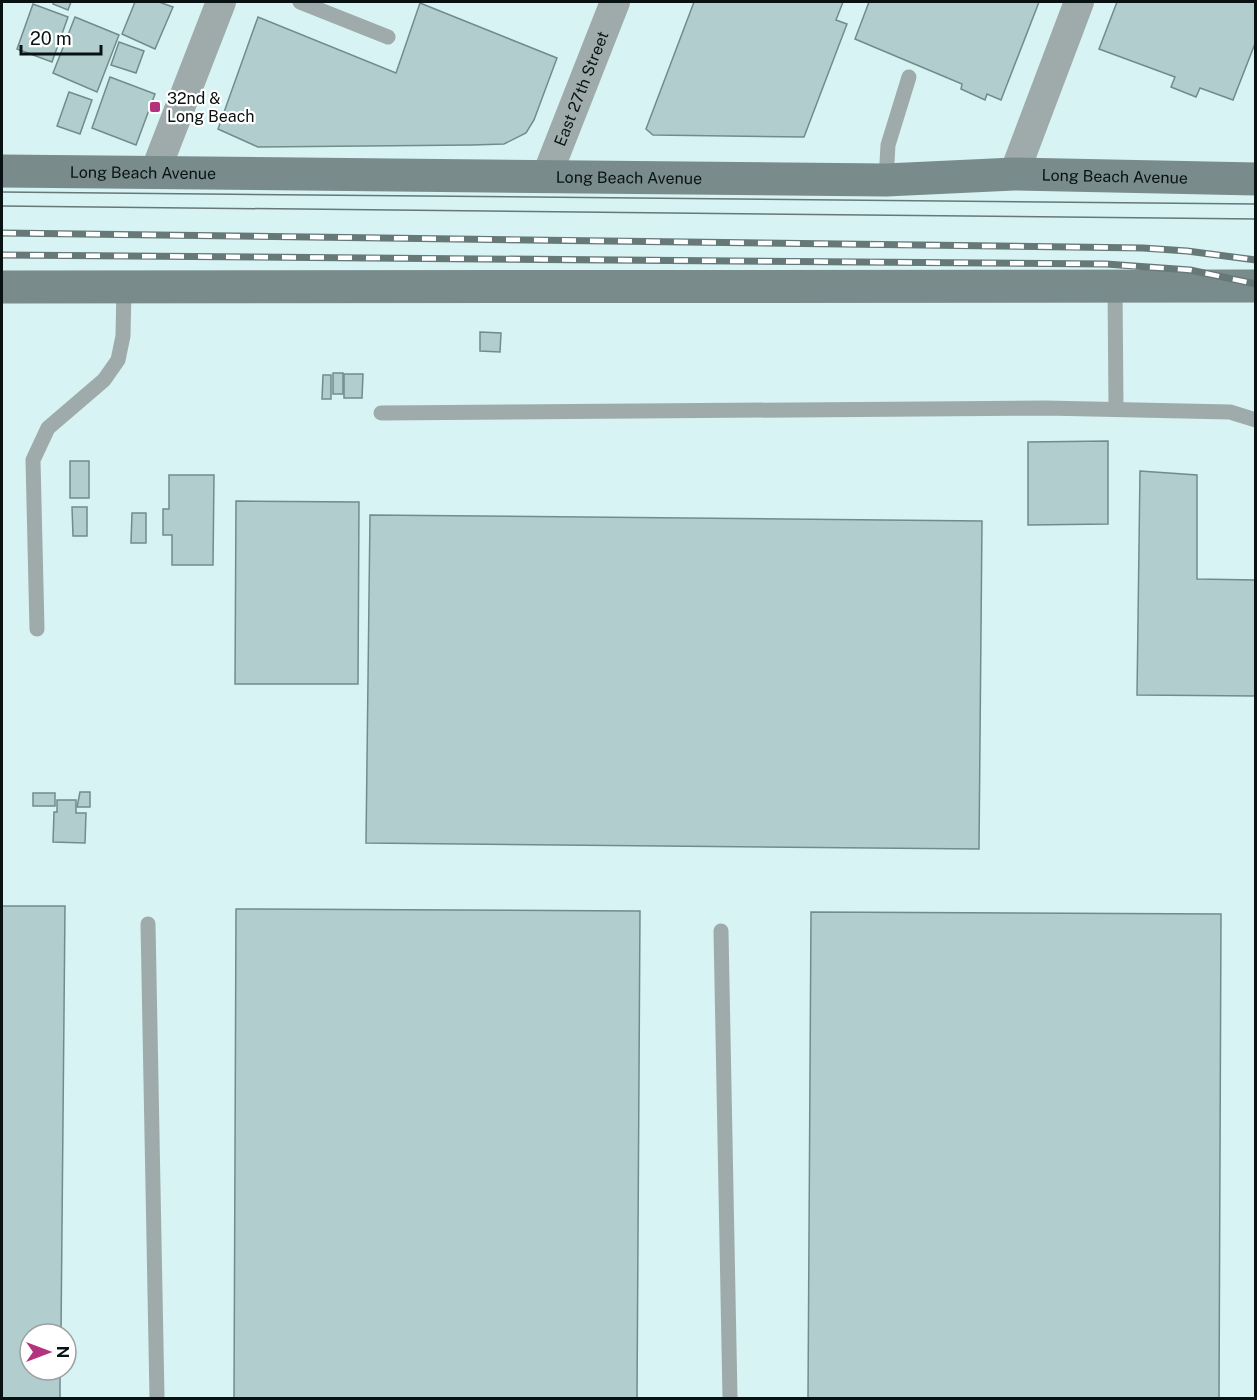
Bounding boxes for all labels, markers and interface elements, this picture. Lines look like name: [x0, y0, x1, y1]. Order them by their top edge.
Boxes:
scale bar: [21, 18, 100, 56]
text: 20 m: [30, 28, 72, 49]
street label: East 27th Street: [550, 28, 612, 149]
place label: 32nd & Long Beach: [167, 89, 254, 126]
marker: 32nd & Long Beach: [148, 100, 162, 114]
street label: Long Beach Avenue: [70, 162, 216, 183]
street label: Long Beach Avenue: [1041, 165, 1188, 187]
street label: Long Beach Avenue: [556, 167, 702, 188]
north arrow: [18, 1322, 78, 1382]
text: N: [53, 1346, 72, 1358]

